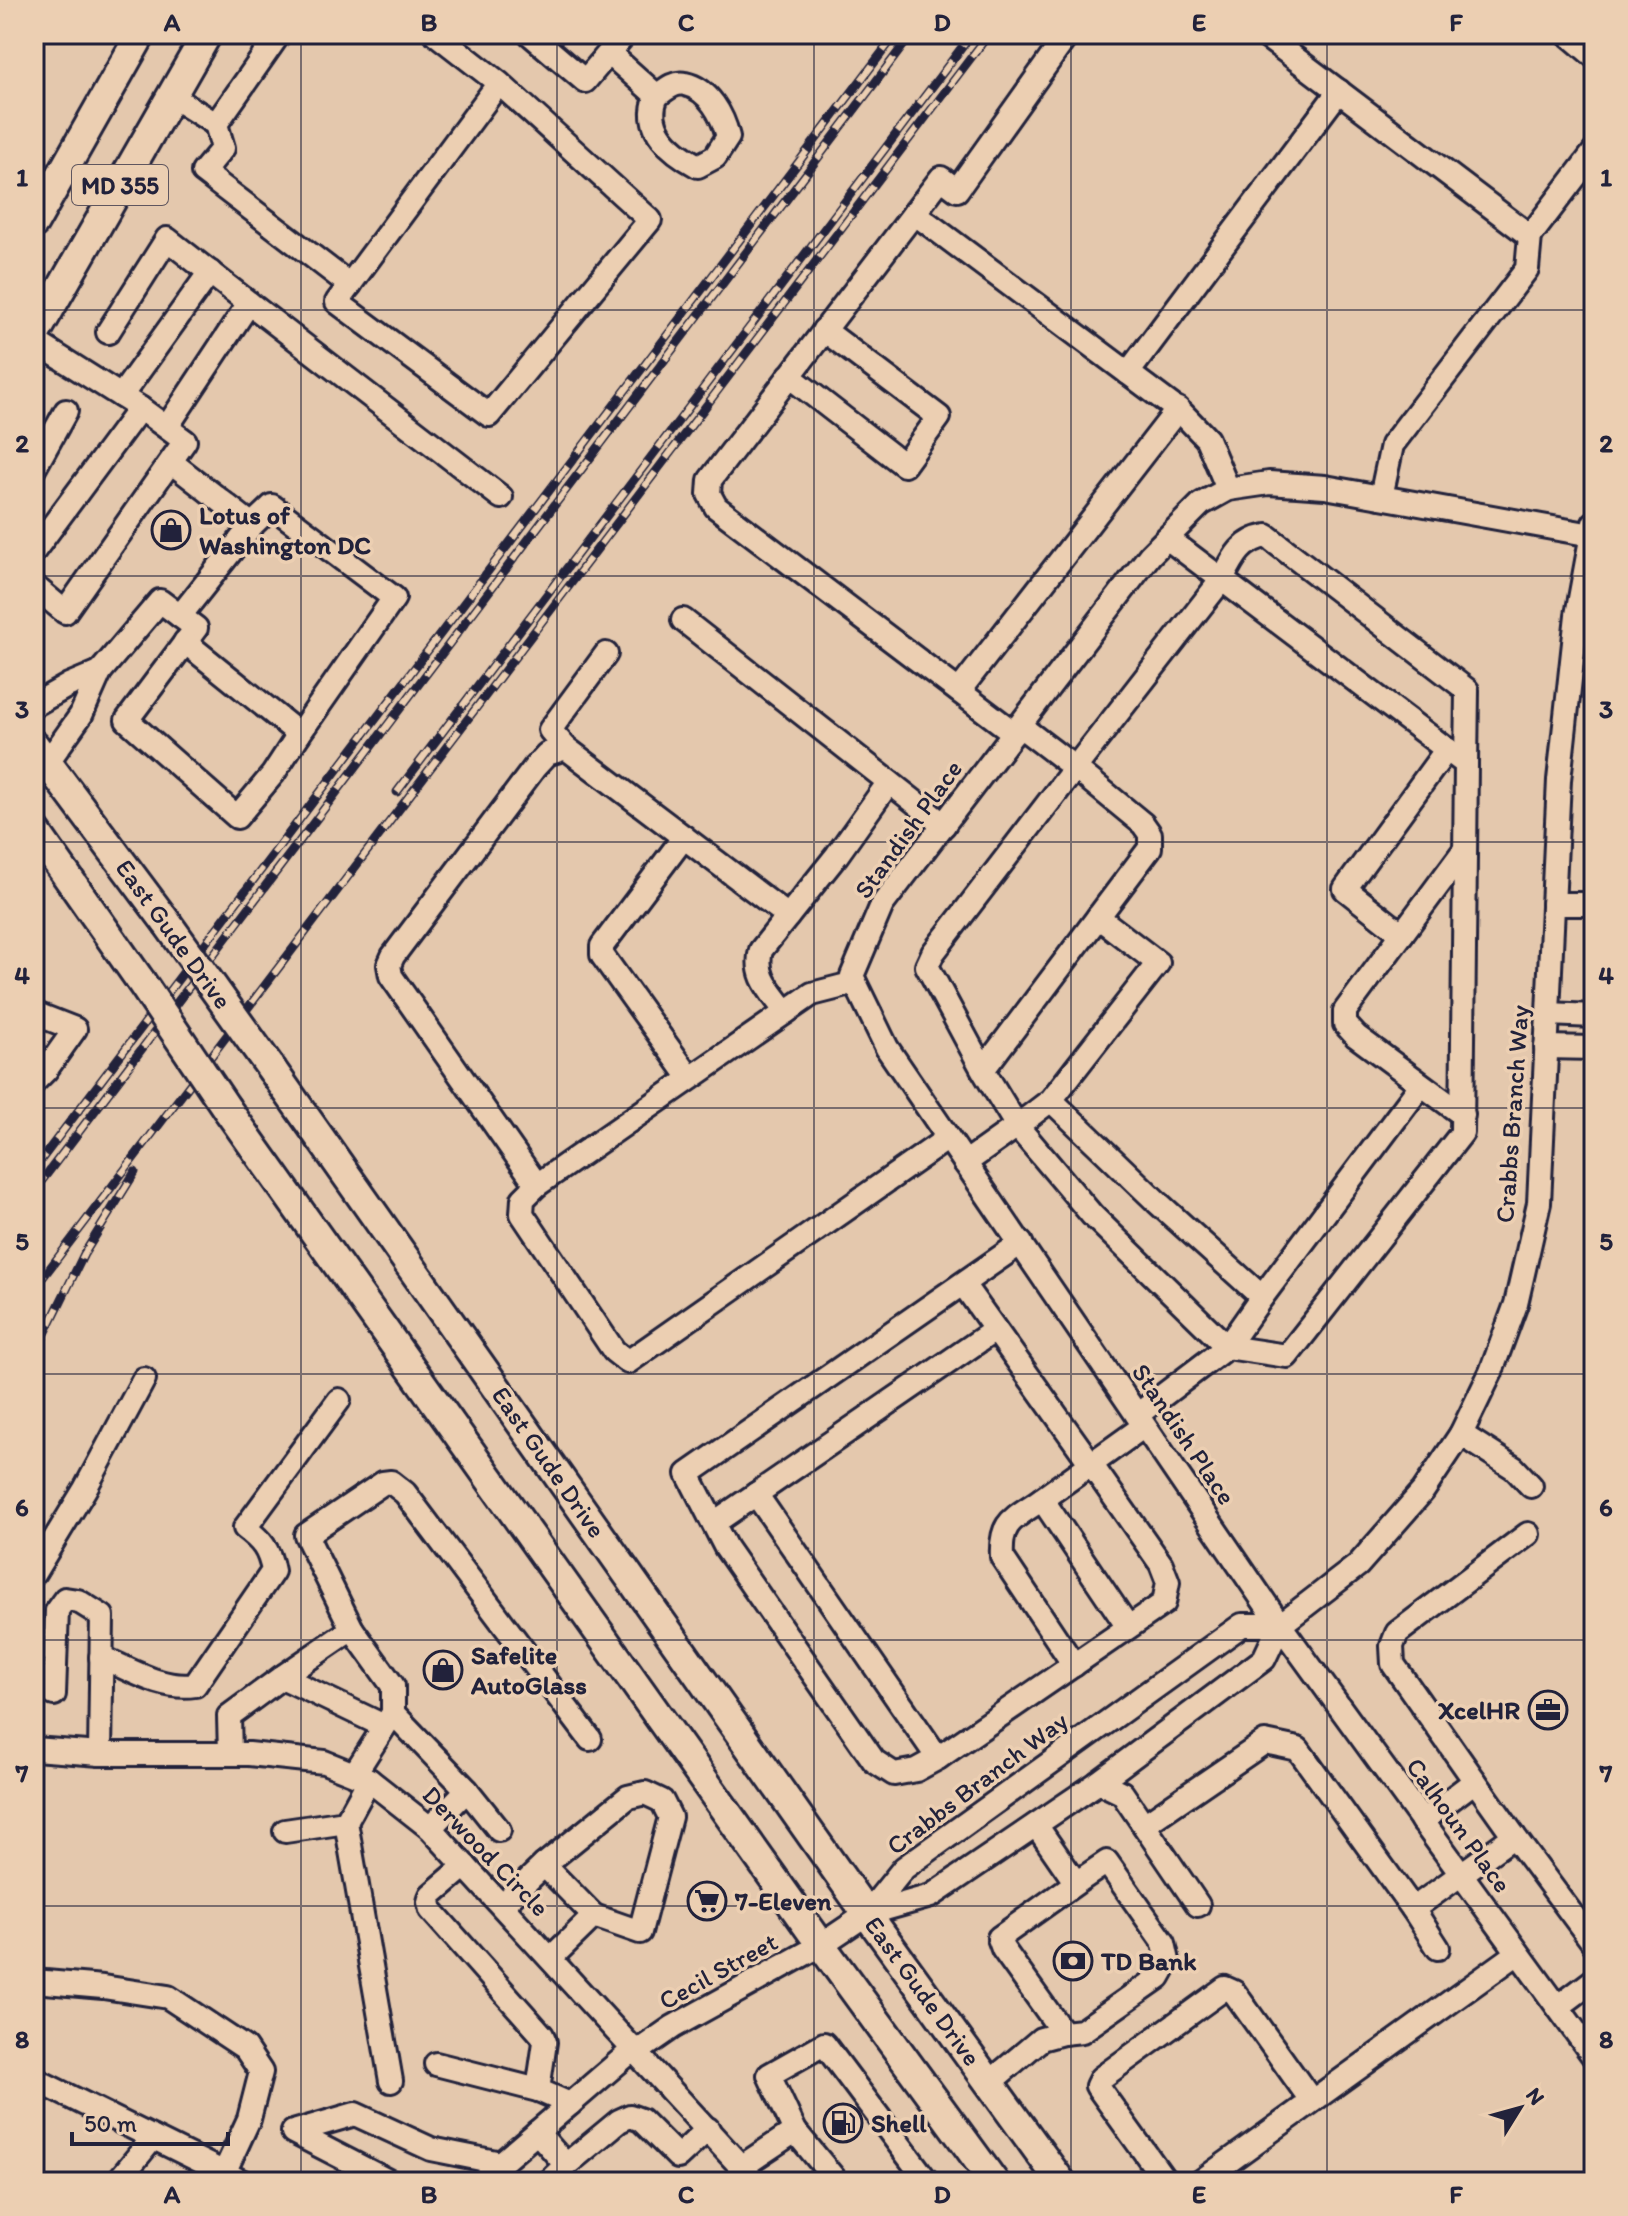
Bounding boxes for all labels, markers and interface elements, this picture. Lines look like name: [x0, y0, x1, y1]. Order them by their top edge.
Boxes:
text: A: [163, 6, 181, 38]
text: B: [421, 6, 438, 38]
text: C: [678, 6, 695, 38]
text: D: [933, 6, 951, 38]
text: E: [1192, 6, 1206, 38]
text: F: [1449, 6, 1463, 38]
text: 1: [16, 161, 28, 193]
text: 1: [1600, 161, 1612, 193]
road number: MD 355: [72, 165, 168, 205]
text: 2: [15, 427, 29, 459]
text: 2: [1599, 427, 1613, 459]
place label: Lotus of Washington DC: [199, 499, 371, 561]
shop icon: Lotus of Washington DC: [150, 509, 192, 551]
text: 3: [15, 693, 29, 725]
text: 3: [1599, 693, 1613, 725]
street label: Standish Place: [847, 753, 969, 905]
street label: East Gude Drive: [109, 853, 239, 1015]
text: 4: [14, 959, 30, 991]
text: 4: [1598, 959, 1614, 991]
street label: Crabbs Branch Way: [1488, 1004, 1536, 1224]
text: 5: [15, 1225, 29, 1257]
text: 5: [1599, 1225, 1613, 1257]
street label: Standish Place: [1125, 1357, 1243, 1511]
street label: East Gude Drive: [485, 1380, 613, 1544]
text: 6: [15, 1491, 29, 1523]
text: 6: [1599, 1491, 1613, 1523]
place label: Safelite AutoGlass: [470, 1639, 587, 1701]
shop icon: Safelite AutoGlass: [422, 1649, 464, 1691]
office icon: XcelHR: [1527, 1689, 1569, 1731]
place label: XcelHR: [1438, 1694, 1520, 1726]
street label: Crabbs Branch Way: [880, 1704, 1074, 1862]
street label: Calhoun Place: [1399, 1751, 1519, 1899]
text: 7: [15, 1757, 29, 1789]
text: 7: [1599, 1757, 1613, 1789]
street label: Derwood Circle: [416, 1779, 556, 1923]
supermarket icon: 7-Eleven: [686, 1880, 728, 1922]
place label: 7-Eleven: [734, 1885, 832, 1917]
street label: East Gude Drive: [858, 1910, 988, 2072]
street label: Cecil Street: [653, 1925, 783, 2017]
bank icon: TD Bank: [1052, 1940, 1094, 1982]
place label: TD Bank: [1100, 1945, 1197, 1977]
text: 8: [15, 2023, 29, 2055]
text: 8: [1599, 2023, 1613, 2055]
north arrow: [1480, 2068, 1560, 2148]
text: N: [1520, 2082, 1551, 2110]
scale bar: [72, 2096, 228, 2146]
fuel station icon: Shell: [822, 2102, 864, 2144]
place label: Shell: [871, 2107, 927, 2139]
text: 50 m: [84, 2109, 137, 2138]
text: A: [163, 2178, 181, 2210]
text: B: [421, 2178, 438, 2210]
text: C: [678, 2178, 695, 2210]
text: D: [933, 2178, 951, 2210]
text: E: [1192, 2178, 1206, 2210]
text: F: [1449, 2178, 1463, 2210]

